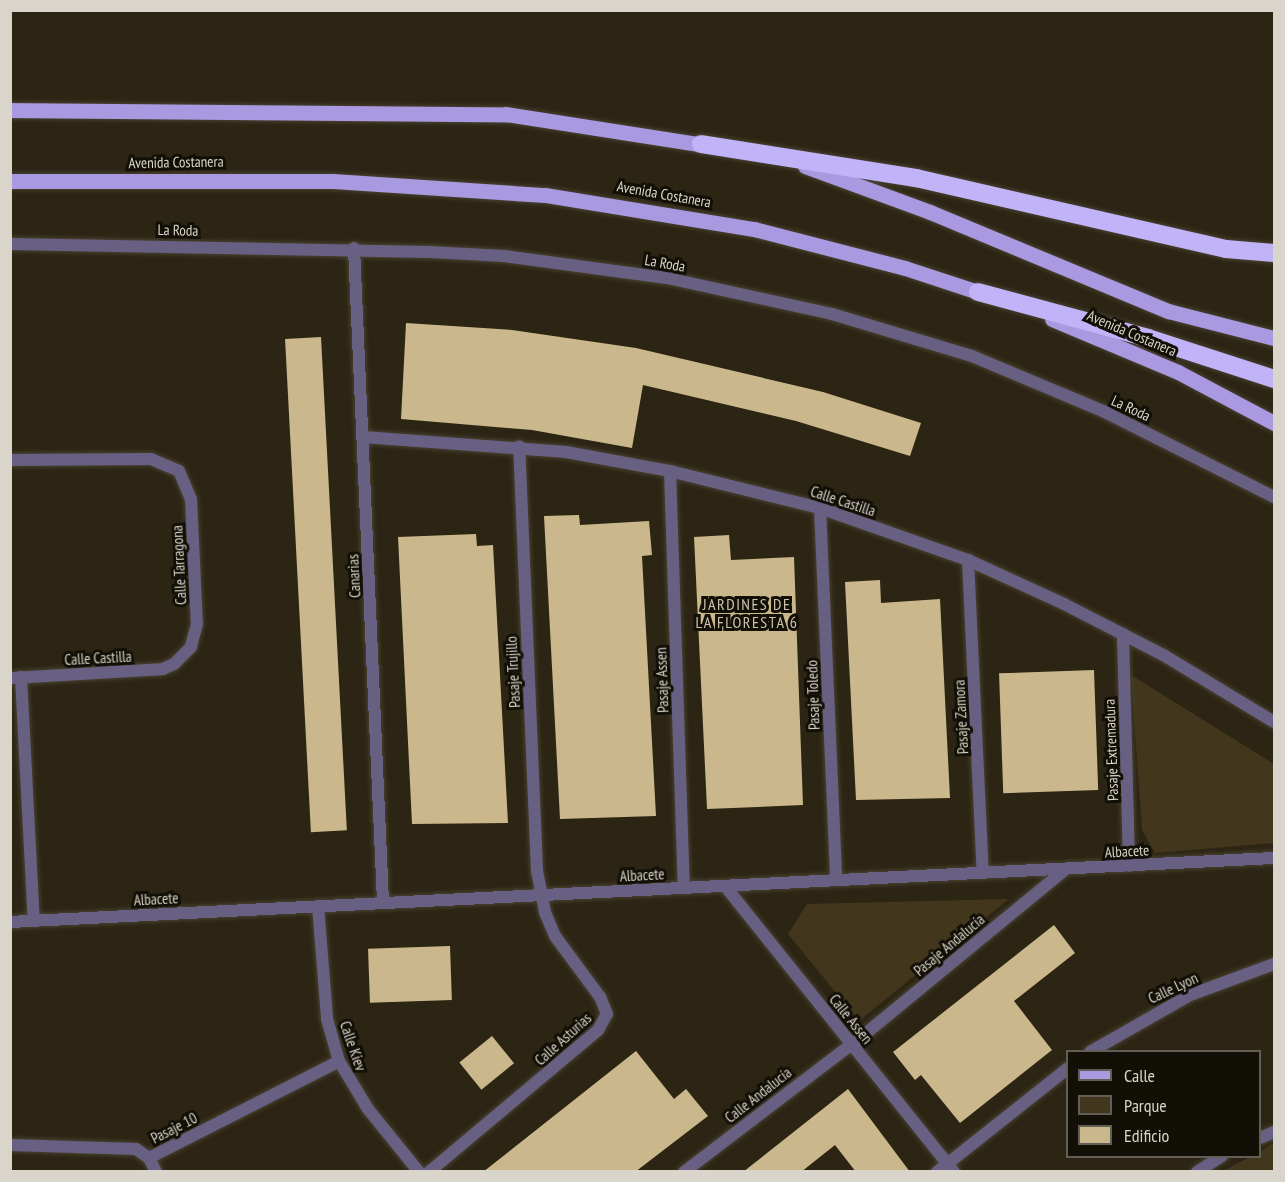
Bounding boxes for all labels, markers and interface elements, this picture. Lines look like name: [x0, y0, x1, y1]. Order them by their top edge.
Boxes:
street label: Avenida Costanera: [128, 152, 224, 172]
street label: Avenida Costanera: [616, 177, 712, 211]
street label: La Roda: [157, 221, 199, 239]
street label: La Roda: [643, 251, 687, 275]
street label: Avenida Costanera: [1085, 306, 1179, 360]
street label: La Roda: [1109, 391, 1153, 425]
street label: Calle Castilla: [808, 482, 878, 520]
street label: Calle Tarragona: [168, 524, 190, 606]
street label: Canarias: [344, 554, 364, 598]
district label: JARDINES DE LA FLORESTA 6: [695, 594, 799, 632]
street label: Pasaje Trujillo: [502, 636, 524, 708]
street label: Calle Castilla: [64, 647, 132, 669]
street label: Pasaje Assen: [652, 647, 672, 713]
street label: Pasaje Toledo: [803, 660, 823, 730]
street label: Pasaje Zamora: [950, 679, 972, 755]
street label: Pasaje Extremadura: [1100, 699, 1122, 801]
street label: Albacete: [1104, 841, 1150, 861]
street label: Albacete: [619, 865, 665, 885]
street label: Albacete: [133, 889, 179, 909]
street label: Pasaje Andalucía: [910, 910, 988, 980]
street label: Calle Lyon: [1145, 969, 1201, 1007]
street label: Calle Assen: [825, 990, 877, 1048]
street label: Calle Asturias: [531, 1009, 595, 1069]
street label: Calle Kiev: [336, 1019, 370, 1073]
legend: [1066, 1050, 1261, 1158]
street label: Calle Andalucía: [721, 1063, 795, 1127]
text: Calle: [1124, 1064, 1155, 1087]
text: Parque: [1124, 1094, 1167, 1117]
street label: Pasaje 10: [148, 1109, 200, 1147]
text: Edificio: [1124, 1124, 1169, 1147]

